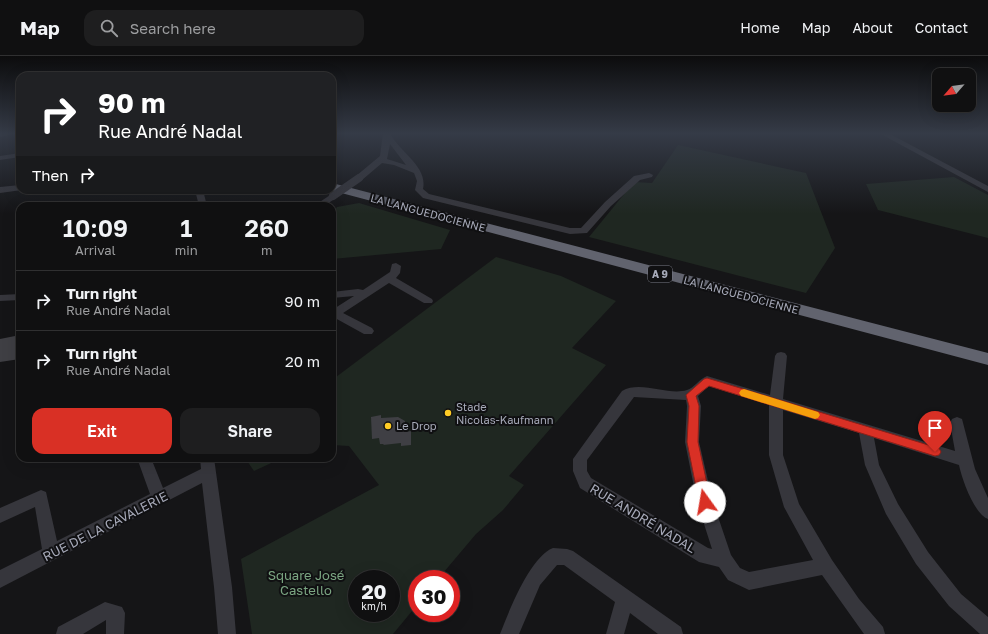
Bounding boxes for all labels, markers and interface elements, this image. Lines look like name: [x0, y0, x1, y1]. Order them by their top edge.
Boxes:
search box: [84, 10, 364, 46]
text: Map: [20, 16, 60, 39]
icon: search: [98, 17, 120, 39]
text: Search here: [130, 19, 216, 37]
text: Home: [740, 19, 780, 36]
text: Map: [802, 19, 830, 36]
text: About: [852, 19, 893, 36]
text: Contact: [915, 19, 968, 36]
north arrow: [932, 68, 976, 112]
map controls: [932, 68, 976, 112]
text: 90 m: [98, 86, 165, 119]
icon: right: [32, 88, 84, 140]
text: Rue André Nadal: [98, 120, 243, 142]
icon: right: [76, 164, 98, 186]
text: Then: [32, 166, 68, 184]
street label: LA LANGUEDOCIENNE: [369, 191, 487, 234]
text: 10:09: [63, 213, 128, 242]
text: 1: [180, 213, 192, 242]
text: 260: [245, 213, 289, 242]
text: Arrival: [75, 242, 116, 258]
text: min: [175, 242, 198, 258]
text: m: [261, 242, 273, 258]
road number: A 9: [648, 266, 672, 282]
street label: LA LANGUEDOCIENNE: [682, 273, 800, 316]
text: Turn right: [66, 284, 137, 302]
icon: right: [32, 290, 54, 312]
text: 90 m: [285, 292, 320, 310]
text: Rue André Nadal: [66, 302, 170, 318]
text: Turn right: [66, 344, 137, 362]
icon: right: [32, 350, 54, 372]
text: 20 m: [285, 352, 320, 370]
text: Rue André Nadal: [66, 362, 170, 378]
place label: Stade Nicolas-Kaufmann: [456, 400, 554, 426]
button: Exit: [32, 408, 172, 454]
button: Share: [180, 408, 320, 454]
marker: Stade Nicolas-Kaufmann: [443, 408, 453, 418]
pin: [918, 411, 952, 452]
icon: arrive: [924, 417, 946, 439]
place label: Le Drop: [396, 419, 437, 432]
marker: Le Drop: [383, 421, 393, 431]
street label: RUE ANDRÉ NADAL: [587, 480, 699, 556]
position arrow: [684, 481, 726, 523]
street label: RUE DE LA CAVALERIE: [40, 488, 170, 564]
park label: Square José Castello: [268, 567, 344, 598]
speed limit sign: 30: [408, 570, 460, 622]
text: 20: [361, 579, 387, 603]
text: km/h: [361, 600, 387, 612]

